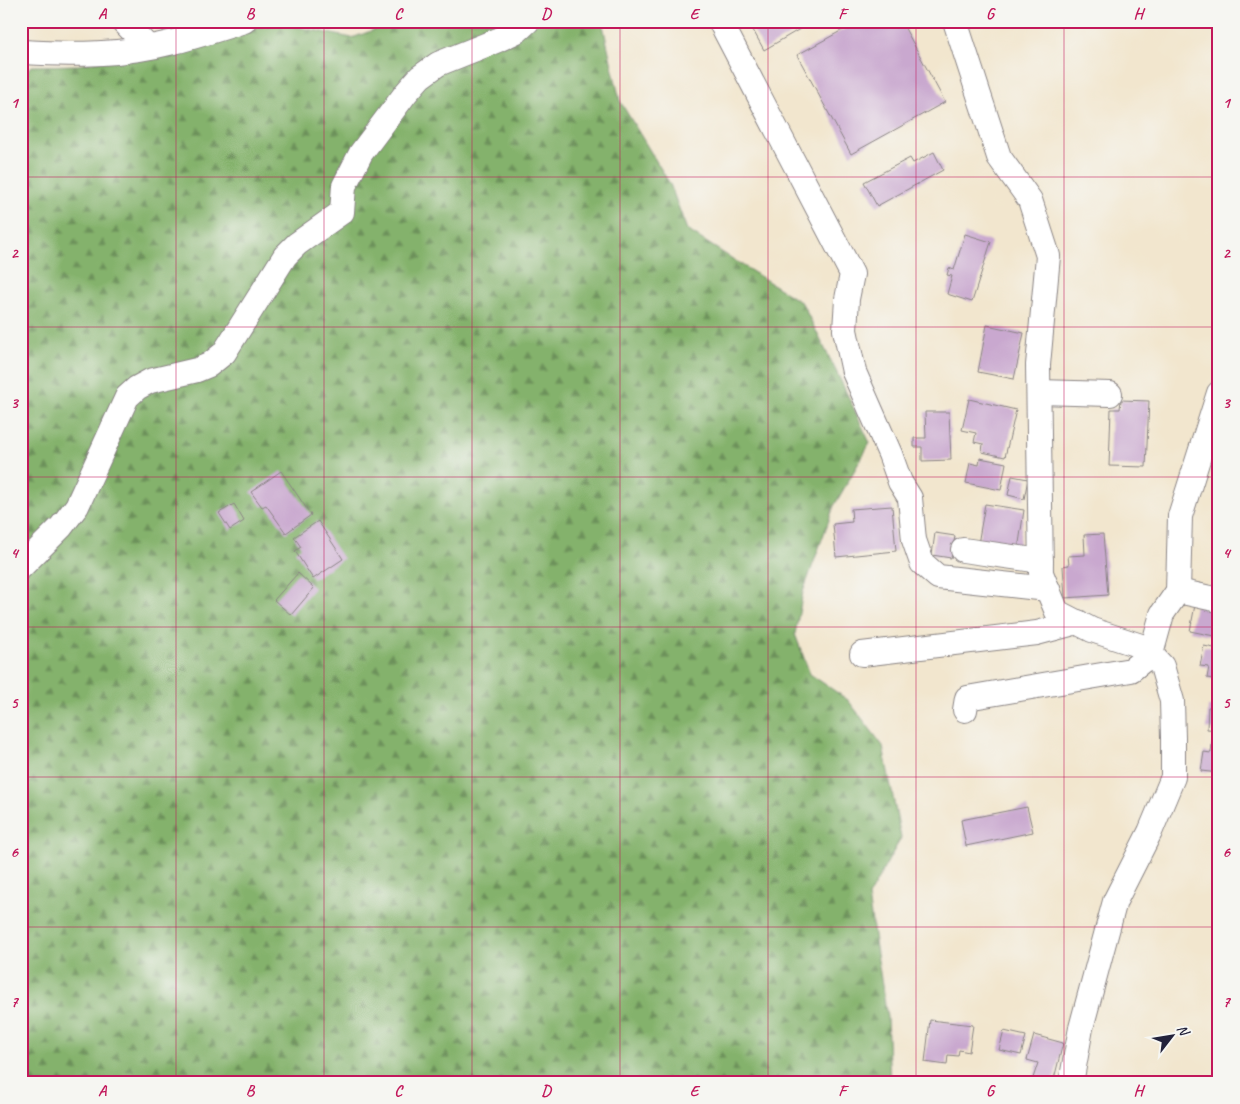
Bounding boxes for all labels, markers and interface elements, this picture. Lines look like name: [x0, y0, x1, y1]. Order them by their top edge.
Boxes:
text: A: [98, 4, 108, 24]
text: B: [246, 4, 256, 24]
text: C: [394, 4, 404, 24]
text: D: [541, 4, 552, 24]
text: E: [690, 4, 701, 24]
text: F: [838, 4, 849, 24]
text: G: [986, 4, 996, 24]
text: H: [1133, 4, 1145, 24]
text: 1: [10, 93, 19, 113]
text: 1: [1222, 93, 1231, 113]
text: 2: [10, 243, 19, 263]
text: 2: [1222, 243, 1231, 263]
text: 3: [10, 393, 19, 413]
text: 3: [1222, 393, 1231, 413]
text: 4: [10, 543, 19, 563]
text: 4: [1222, 543, 1231, 563]
text: 5: [11, 693, 20, 713]
text: 5: [1223, 693, 1232, 713]
text: 6: [10, 842, 19, 862]
text: 6: [1222, 842, 1231, 862]
text: 7: [10, 992, 19, 1012]
text: 7: [1222, 992, 1231, 1012]
north arrow: [1148, 1012, 1198, 1062]
text: N: [1173, 1021, 1193, 1040]
text: A: [98, 1081, 108, 1101]
text: B: [246, 1081, 256, 1101]
text: C: [394, 1081, 404, 1101]
text: D: [541, 1081, 552, 1101]
text: E: [690, 1081, 701, 1101]
text: F: [838, 1081, 849, 1101]
text: G: [986, 1081, 996, 1101]
text: H: [1133, 1081, 1145, 1101]

